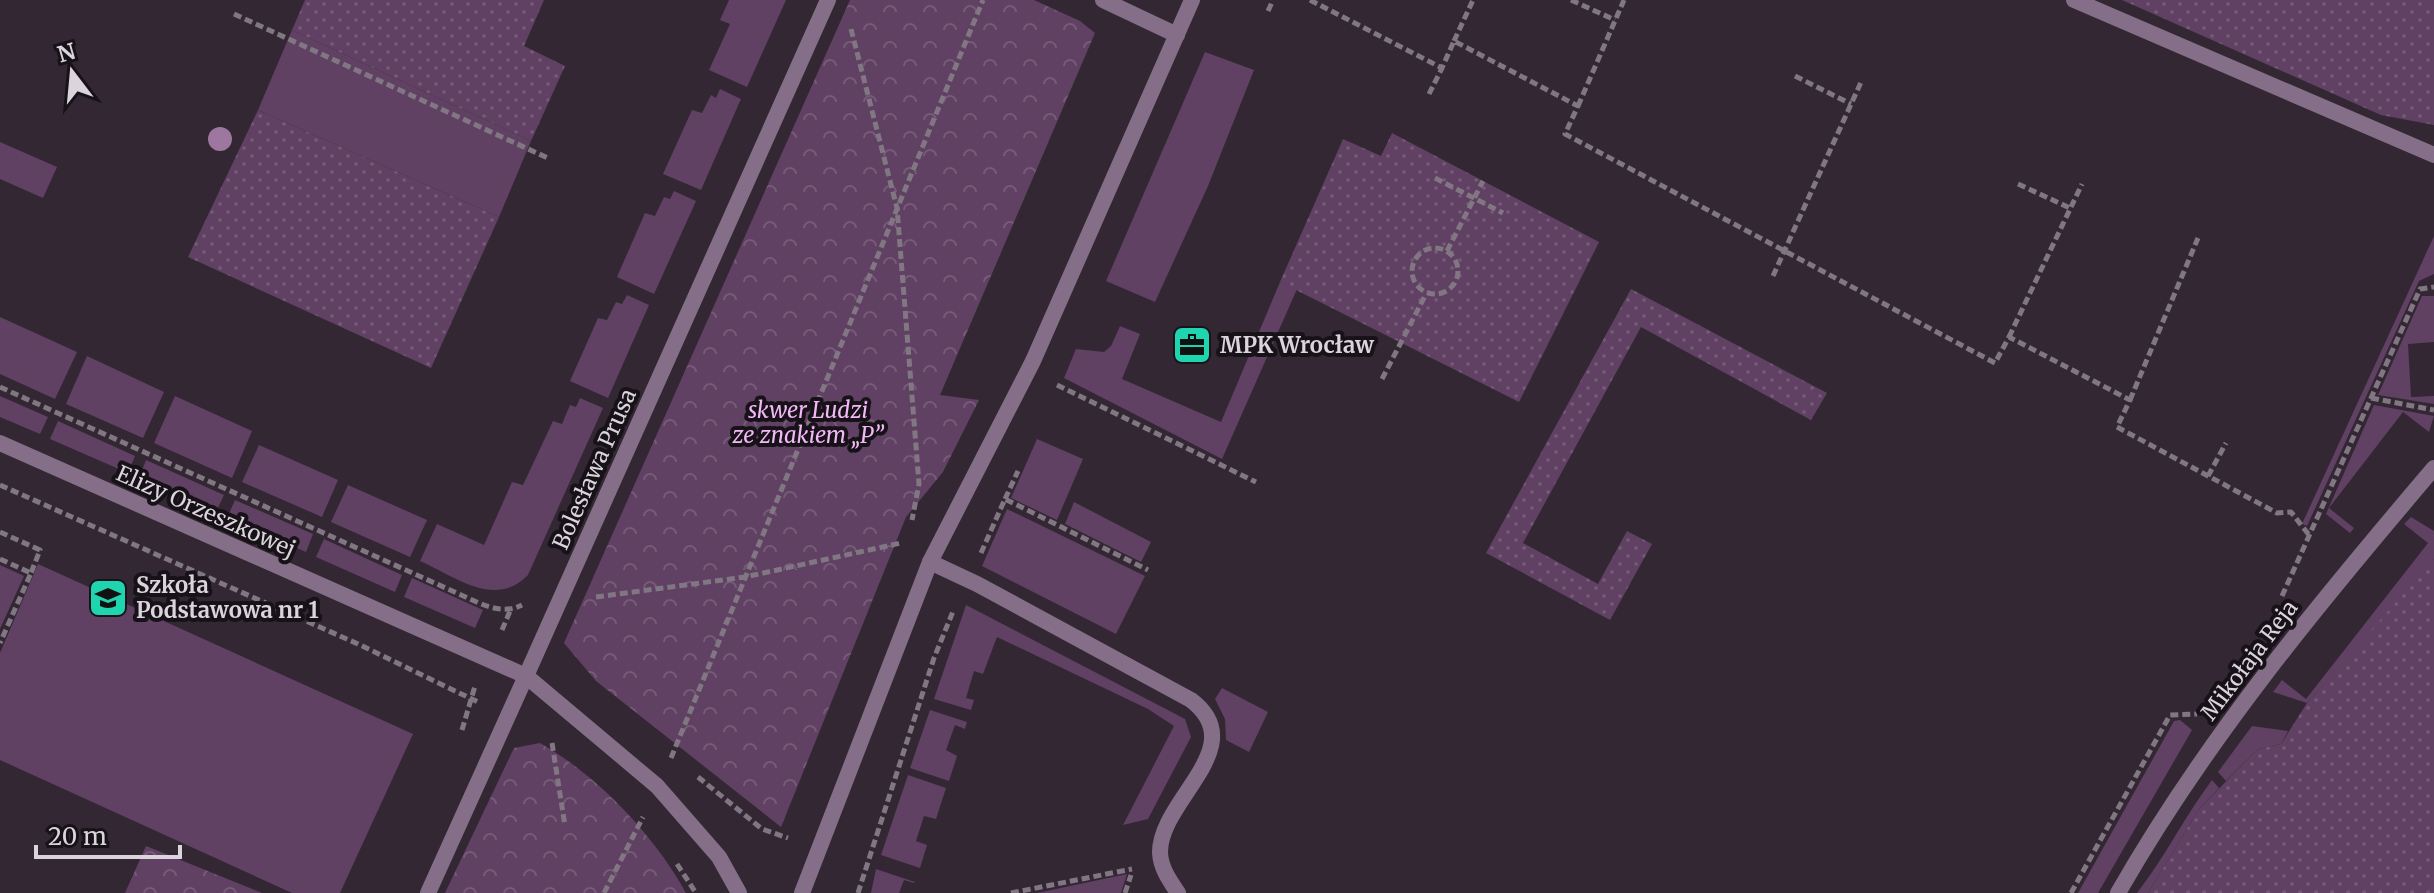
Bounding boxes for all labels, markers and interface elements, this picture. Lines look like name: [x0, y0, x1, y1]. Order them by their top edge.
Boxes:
north arrow: [32, 32, 112, 112]
text: N: [54, 37, 79, 69]
office icon: MPK Wrocław: [1171, 324, 1213, 366]
place label: MPK Wrocław: [1220, 331, 1375, 359]
street label: Bolesława Prusa: [546, 384, 642, 554]
park label: skwer Ludzi ze znakiem „P”: [731, 396, 885, 449]
street label: Elizy Orzeszkowej: [112, 459, 300, 563]
place label: Szkoła Podstawowa nr 1: [136, 571, 319, 624]
school or university icon: Szkoła Podstawowa nr 1: [87, 577, 129, 619]
street label: Mikołaja Reja: [2195, 594, 2303, 726]
scale bar: [36, 809, 180, 859]
text: 20 m: [48, 821, 107, 852]

